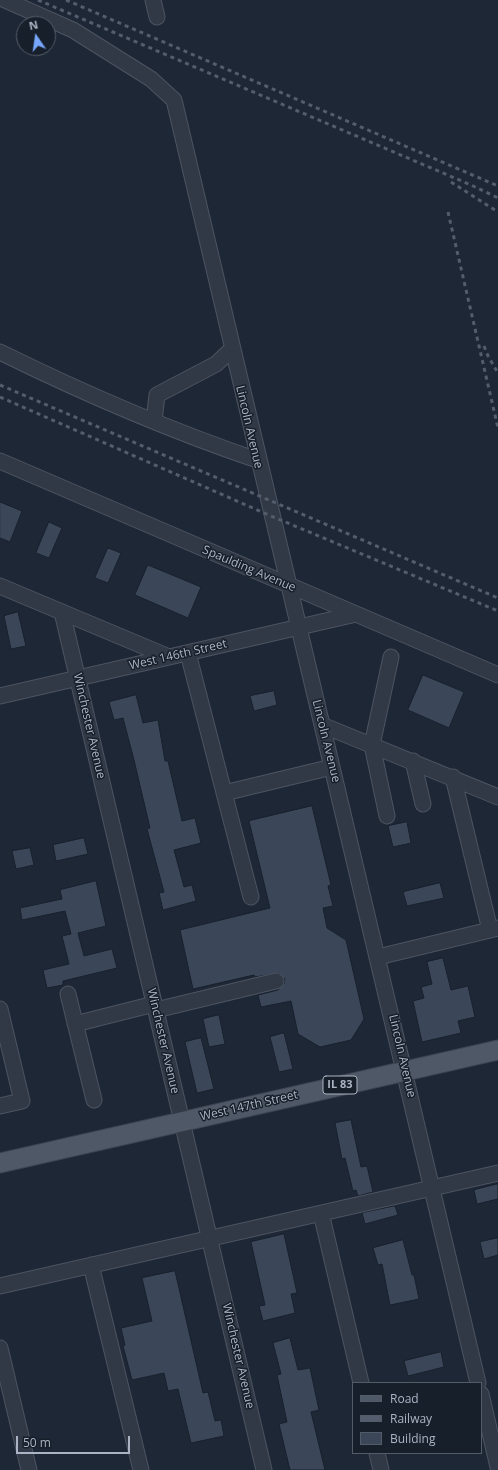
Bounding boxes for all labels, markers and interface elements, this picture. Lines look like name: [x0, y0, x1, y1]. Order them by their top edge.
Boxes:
north arrow: [16, 16, 56, 56]
text: N: [27, 16, 39, 33]
street label: Lincoln Avenue: [232, 384, 266, 470]
street label: Spaulding Avenue: [200, 543, 298, 595]
street label: West 146th Street: [128, 637, 228, 673]
street label: Winchester Avenue: [70, 672, 108, 780]
street label: Lincoln Avenue: [309, 698, 343, 784]
street label: Winchester Avenue: [144, 987, 182, 1095]
street label: Lincoln Avenue: [385, 1013, 419, 1099]
road number: IL 83: [323, 1076, 357, 1094]
street label: West 147th Street: [199, 1088, 299, 1124]
street label: Winchester Avenue: [219, 1302, 257, 1410]
legend: [352, 1382, 482, 1454]
text: Road: [390, 1390, 419, 1407]
text: Railway: [390, 1410, 432, 1427]
scale bar: [18, 1428, 132, 1454]
text: Building: [390, 1430, 435, 1447]
text: 50 m: [23, 1434, 51, 1451]

